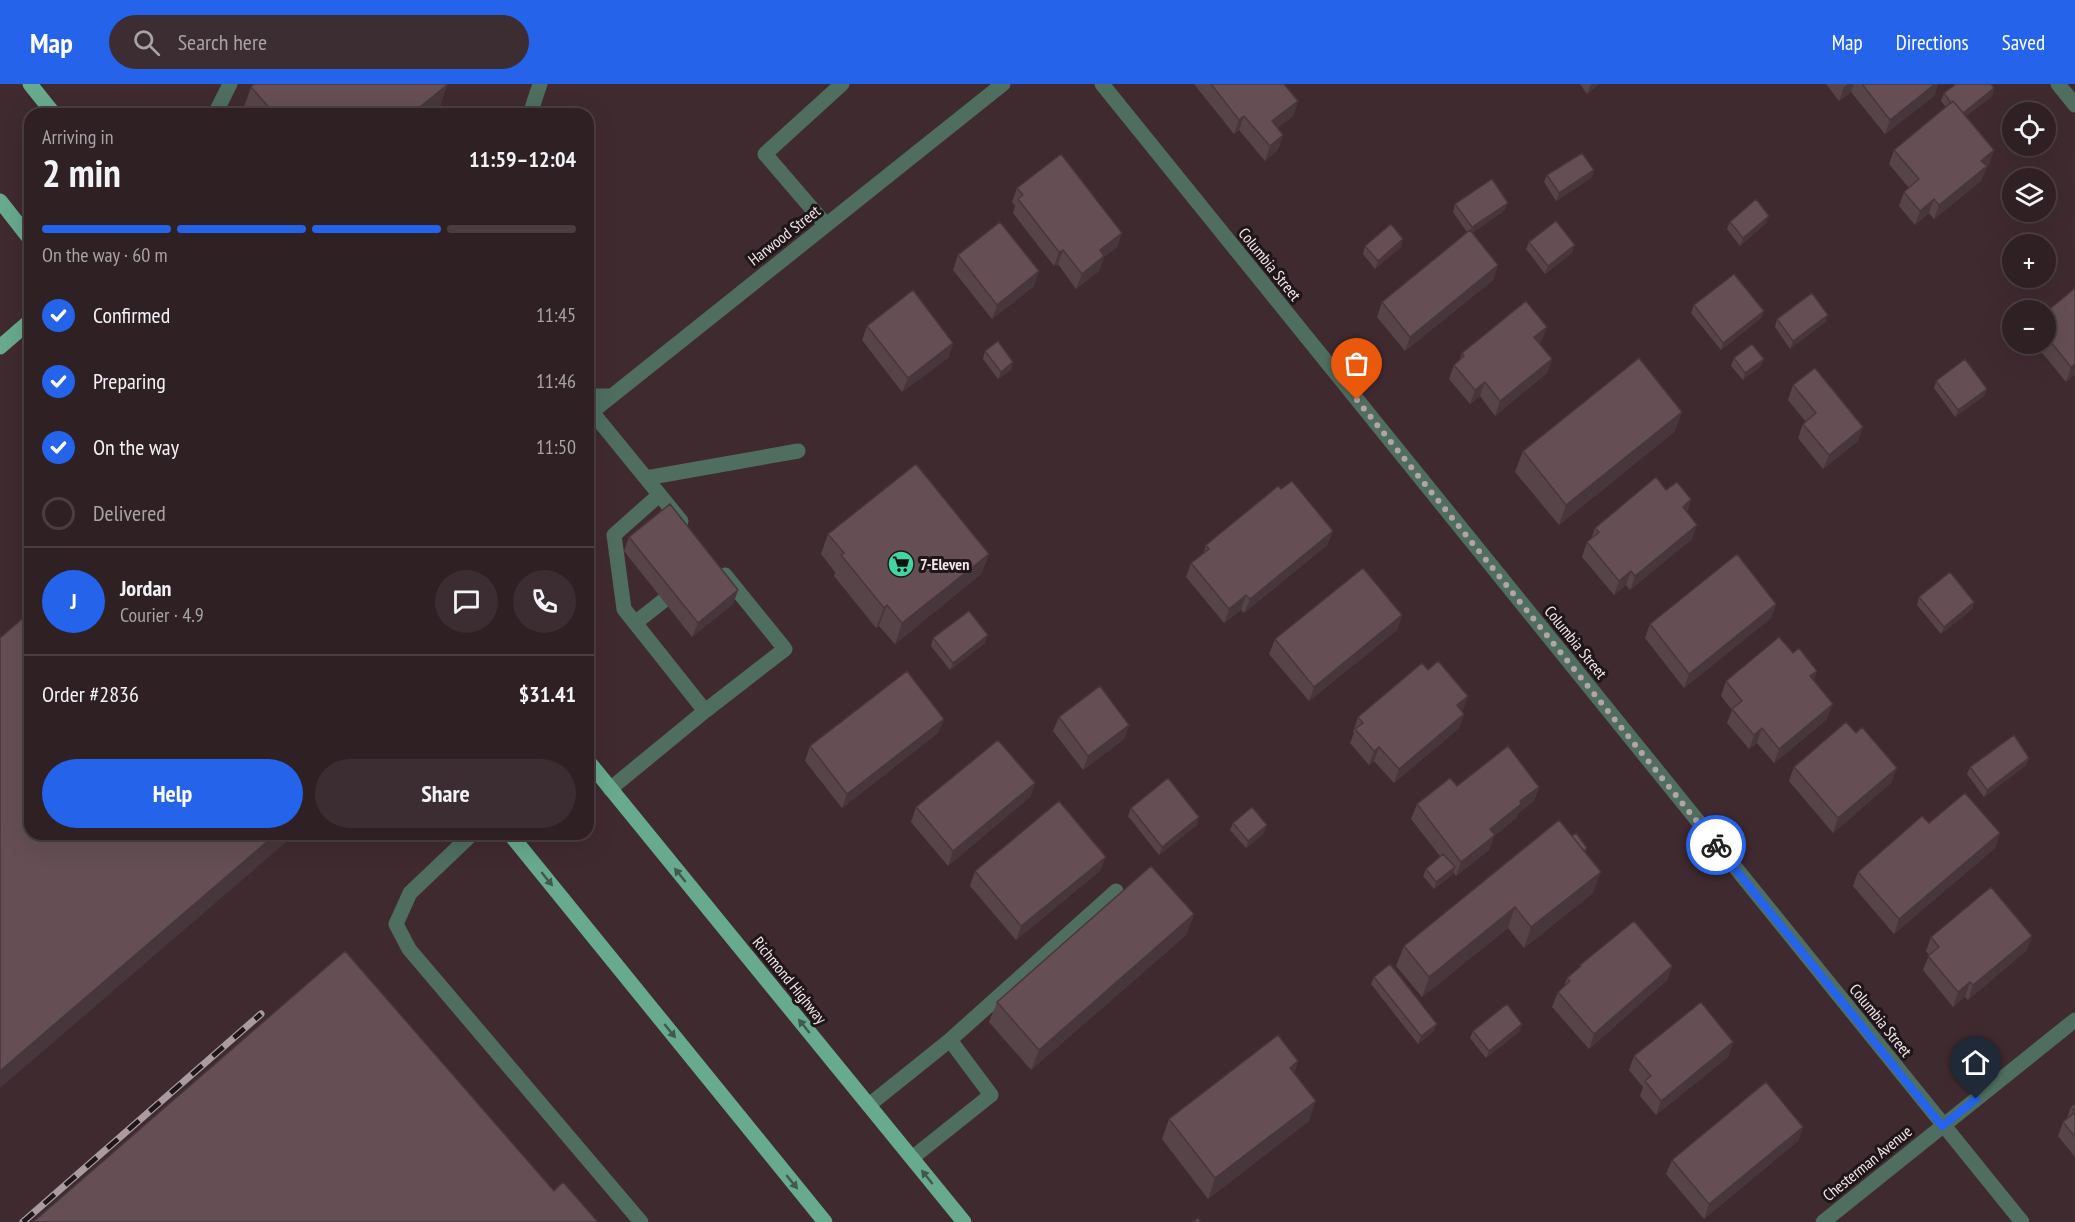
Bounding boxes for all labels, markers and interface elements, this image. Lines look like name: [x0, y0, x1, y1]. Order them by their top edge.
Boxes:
search box: [109, 15, 529, 69]
text: Map: [30, 24, 73, 61]
icon: search: [130, 26, 163, 59]
text: Search here: [178, 28, 267, 56]
text: Map: [1832, 29, 1863, 56]
text: Directions: [1896, 29, 1969, 56]
text: Saved: [2002, 29, 2045, 56]
map controls: [2002, 102, 2056, 354]
button: locate: [2002, 102, 2056, 156]
text: Arriving in: [42, 124, 114, 150]
text: 11:59–12:04: [469, 145, 576, 173]
text: 2 min: [42, 147, 121, 198]
button: layers: [2002, 168, 2056, 222]
street label: Harwood Street: [744, 200, 824, 269]
street label: Columbia Street: [1234, 223, 1306, 305]
button: +: [2002, 234, 2056, 288]
text: On the way · 60 m: [42, 242, 168, 268]
icon: check: [42, 299, 75, 332]
button: −: [2002, 300, 2056, 354]
text: Confirmed: [93, 301, 170, 329]
text: 11:45: [536, 302, 576, 328]
pin: [1331, 338, 1382, 400]
icon: bag: [1340, 347, 1373, 380]
icon: check: [42, 365, 75, 398]
text: Preparing: [93, 367, 166, 395]
text: 11:46: [536, 368, 576, 394]
icon: check: [42, 431, 75, 464]
text: On the way: [93, 433, 179, 461]
text: 11:50: [536, 434, 576, 460]
text: Delivered: [93, 499, 166, 527]
supermarket icon: 7-Eleven: [886, 549, 916, 579]
place label: 7-Eleven: [920, 554, 969, 574]
button: chat: [435, 570, 498, 633]
button: phone: [513, 570, 576, 633]
text: Jordan: [120, 574, 171, 602]
text: J: [70, 587, 77, 615]
street label: Columbia Street: [1540, 601, 1612, 683]
text: Courier · 4.9: [120, 602, 204, 628]
text: Order #2836: [42, 680, 139, 708]
text: $31.41: [519, 680, 576, 708]
button: Help: [42, 759, 303, 828]
button: Share: [315, 759, 576, 828]
courier: [1686, 815, 1746, 875]
icon: bike: [1700, 829, 1733, 862]
one-way arrow: [674, 867, 687, 883]
one-way arrow: [540, 872, 552, 887]
street label: Richmond Highway: [749, 932, 831, 1028]
street label: Columbia Street: [1845, 979, 1917, 1061]
one-way arrow: [798, 1018, 811, 1033]
one-way arrow: [663, 1023, 676, 1039]
pin: [1950, 1037, 2001, 1099]
icon: home: [1959, 1046, 1992, 1079]
street label: Chesterman Avenue: [1818, 1121, 1916, 1205]
one-way arrow: [922, 1169, 934, 1184]
one-way arrow: [786, 1174, 799, 1190]

